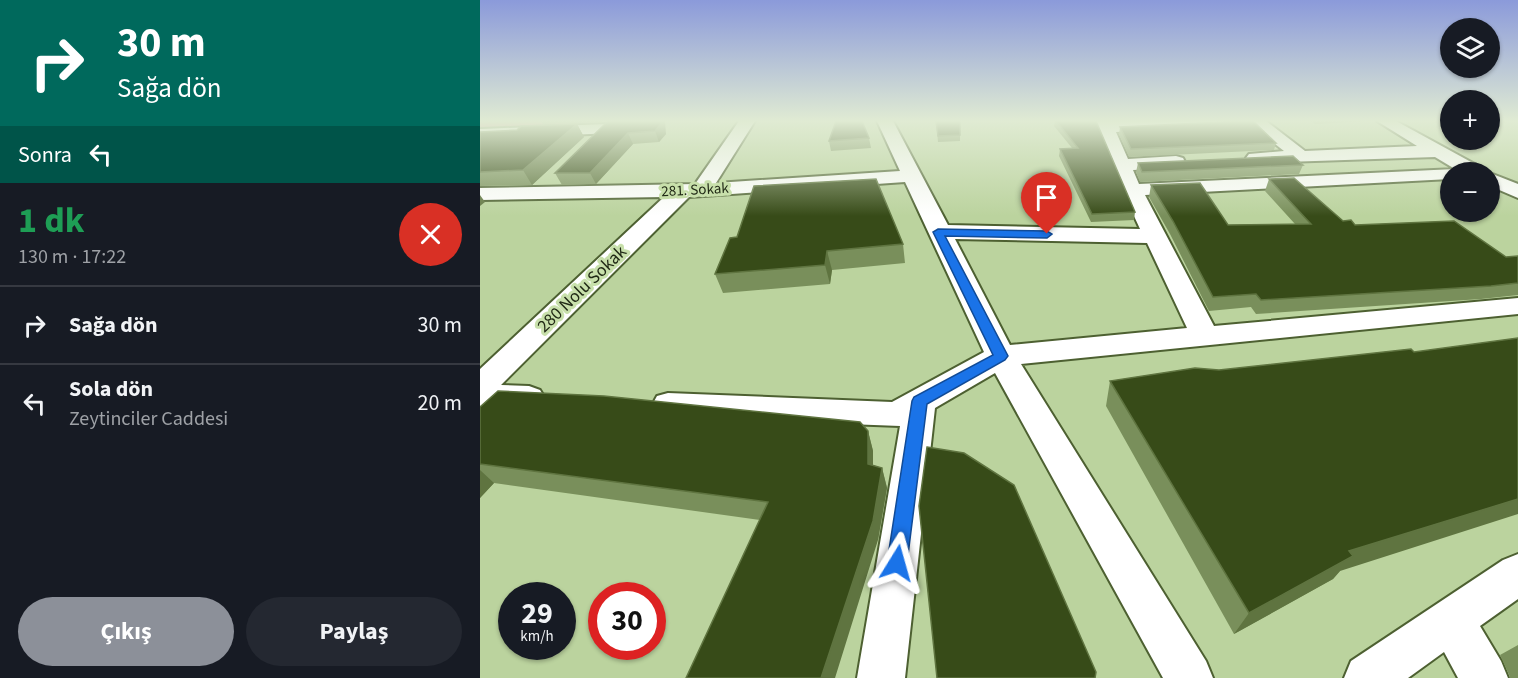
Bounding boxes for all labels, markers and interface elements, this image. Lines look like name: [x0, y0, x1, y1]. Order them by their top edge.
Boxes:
text: 30 m: [117, 13, 206, 73]
map controls: [1440, 18, 1500, 222]
button: layers: [1440, 18, 1500, 78]
icon: right: [18, 24, 96, 102]
text: Sağa dön: [117, 69, 222, 108]
button: +: [1440, 90, 1500, 150]
icon: left: [84, 138, 117, 171]
text: Sonra: [18, 139, 72, 171]
button: −: [1440, 162, 1500, 222]
pin: [1021, 172, 1072, 234]
street label: 281. Sokak: [661, 178, 730, 202]
icon: arrive: [1030, 181, 1063, 214]
text: 1 dk: [18, 195, 85, 246]
button: close: [399, 203, 462, 266]
street label: 280 Nolu Sokak: [532, 240, 632, 338]
text: 130 m · 17:22: [18, 243, 126, 271]
icon: right: [18, 309, 51, 342]
text: Sağa dön: [69, 309, 158, 341]
text: 30 m: [417, 309, 462, 341]
text: Sola dön: [69, 373, 153, 405]
icon: left: [18, 387, 51, 420]
text: 20 m: [417, 387, 462, 419]
text: Zeytinciler Caddesi: [69, 405, 228, 433]
position arrow: [865, 531, 929, 595]
speed limit sign: 30: [588, 582, 666, 660]
text: 29: [521, 592, 553, 635]
button: Çıkış: [18, 597, 234, 666]
button: Paylaş: [246, 597, 462, 666]
text: km/h: [520, 626, 554, 647]

